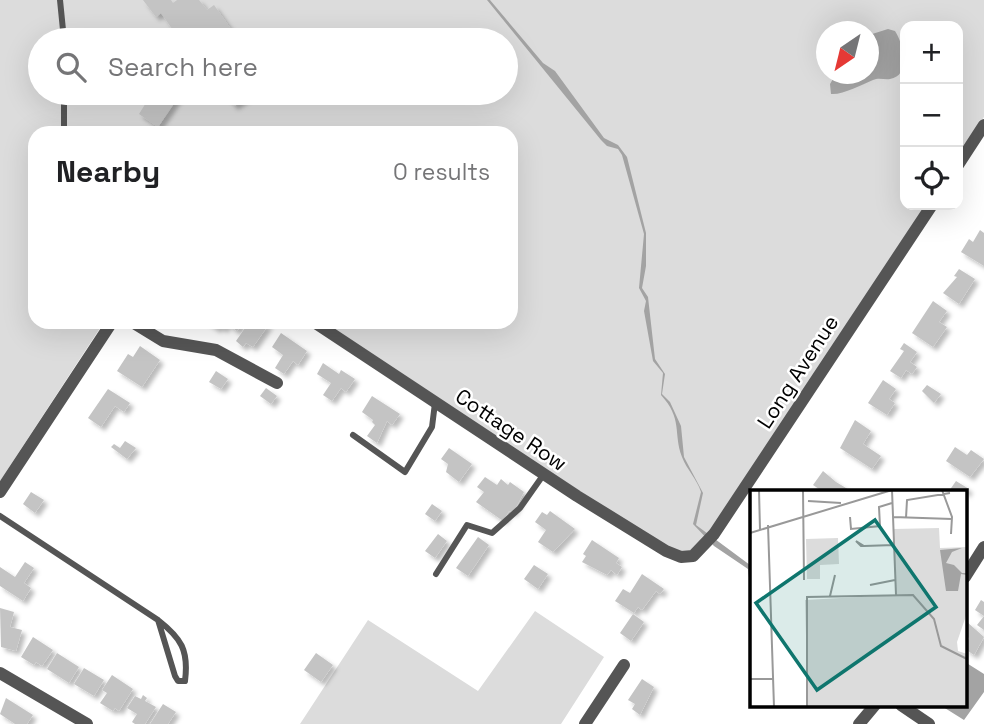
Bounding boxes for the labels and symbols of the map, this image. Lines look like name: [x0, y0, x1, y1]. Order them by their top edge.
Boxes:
north arrow: [816, 21, 879, 84]
street label: Long Avenue: [751, 310, 844, 434]
street label: Cottage Row: [450, 382, 572, 477]
inset map: [750, 490, 967, 706]

